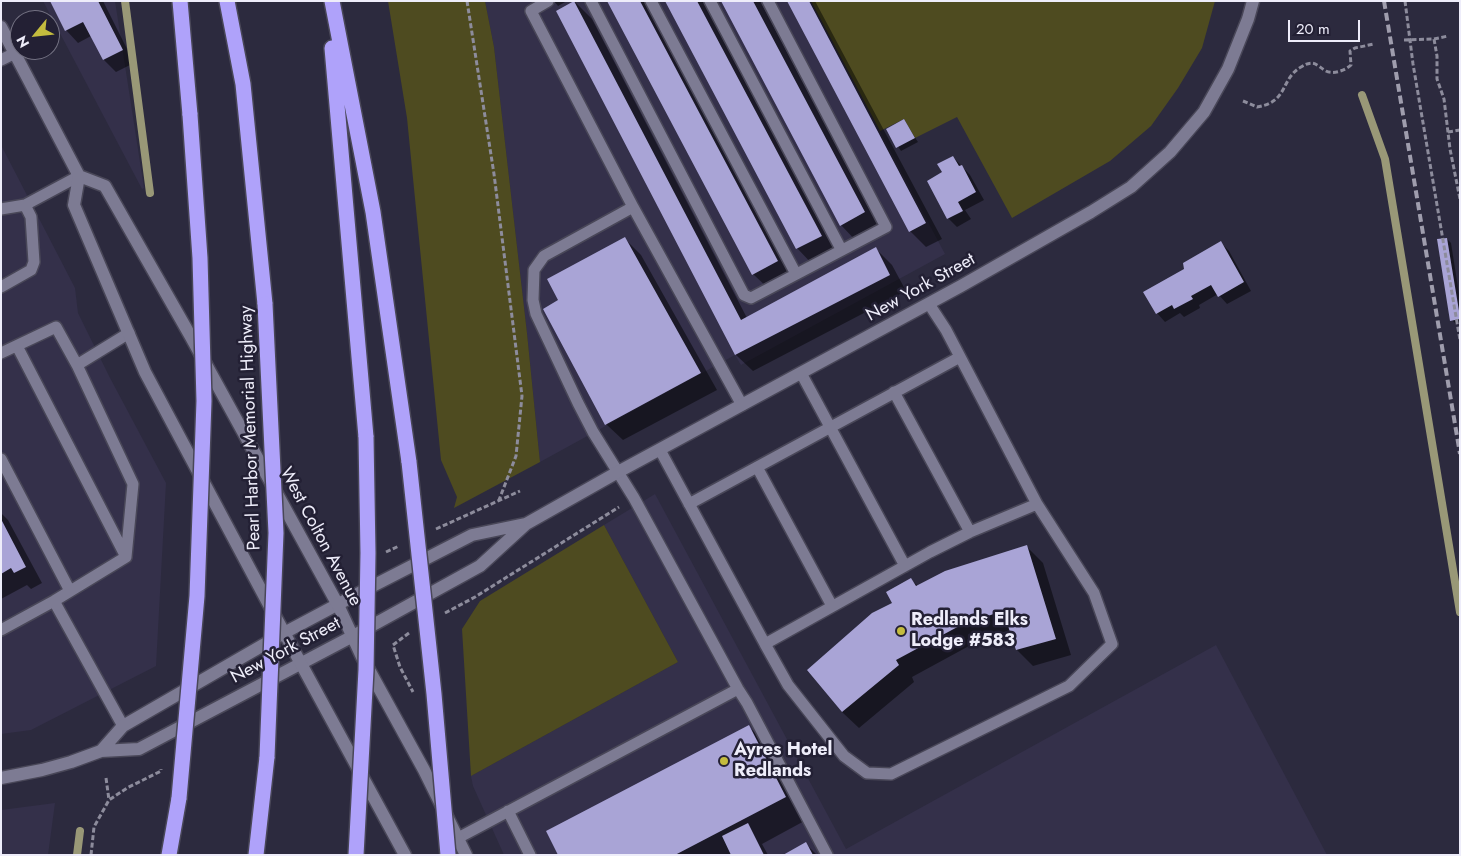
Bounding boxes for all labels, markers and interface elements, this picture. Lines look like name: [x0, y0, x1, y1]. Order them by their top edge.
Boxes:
north arrow: [10, 10, 60, 60]
scale bar: [1291, 10, 1364, 42]
text: 20 m: [1296, 18, 1330, 40]
text: N: [11, 32, 34, 51]
street label: New York Street: [863, 249, 979, 327]
street label: Pearl Harbor Memorial Highway: [236, 305, 266, 551]
street label: West Colton Avenue: [274, 464, 366, 610]
place label: Redlands Elks Lodge #583: [911, 610, 1028, 652]
street label: New York Street: [227, 613, 345, 689]
marker: Redlands Elks Lodge #583: [895, 625, 907, 637]
place label: Ayres Hotel Redlands: [734, 740, 832, 782]
marker: Ayres Hotel Redlands: [718, 755, 730, 767]

